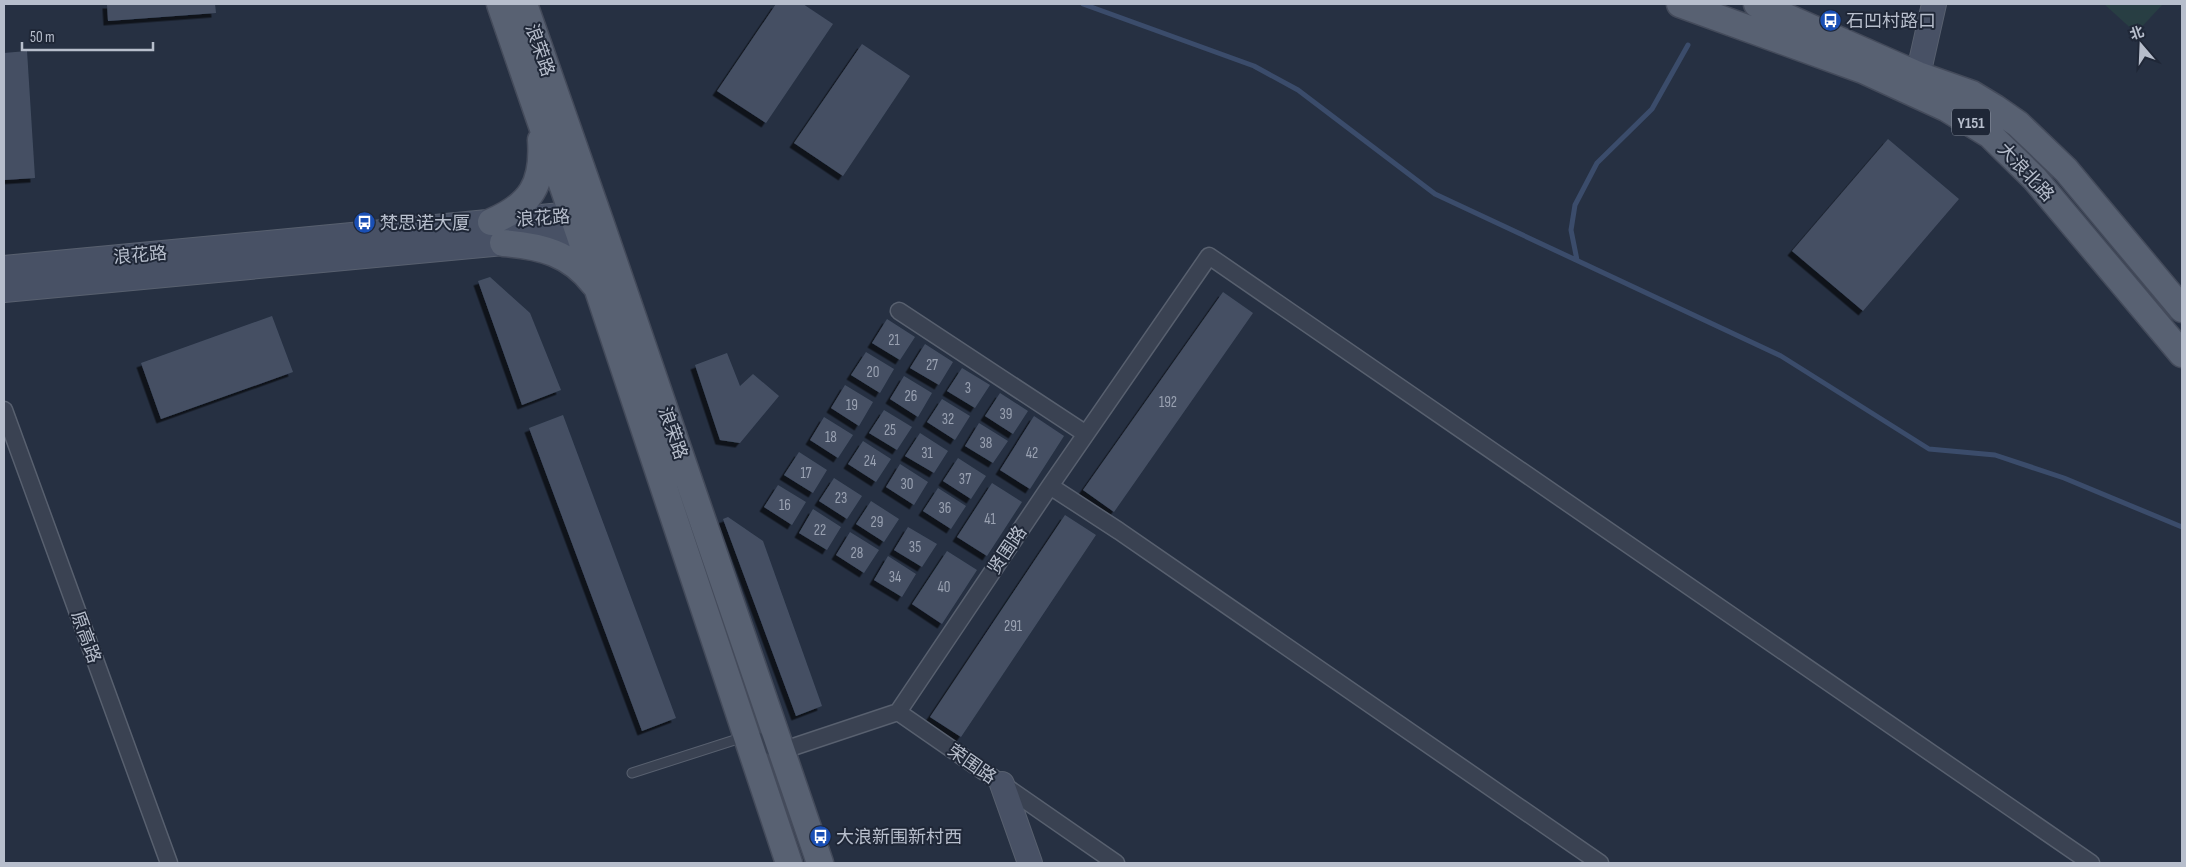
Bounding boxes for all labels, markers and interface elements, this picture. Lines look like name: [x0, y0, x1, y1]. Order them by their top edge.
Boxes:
bus stop icon: 石凹村路口: [1818, 9, 1842, 33]
place label: 石凹村路口: [1846, 11, 1936, 32]
scale bar: [22, 20, 154, 52]
north arrow: [2116, 20, 2166, 70]
street label: 浪荣路: [521, 21, 558, 79]
text: 北: [2128, 23, 2146, 43]
text: 50 m: [30, 28, 55, 47]
road number: Y151: [1952, 108, 1990, 136]
street label: 大浪北路: [1993, 139, 2058, 206]
street label: 浪花路: [515, 206, 571, 231]
bus stop icon: 梵思诺大厦: [352, 211, 376, 235]
place label: 梵思诺大厦: [380, 213, 470, 234]
street label: 浪花路: [112, 243, 168, 268]
house number: 21: [888, 331, 900, 350]
house number: 27: [926, 356, 938, 375]
house number: 20: [867, 363, 879, 382]
house number: 3: [965, 379, 971, 398]
house number: 26: [905, 387, 917, 406]
house number: 192: [1159, 393, 1177, 412]
house number: 19: [846, 396, 858, 415]
street label: 浪荣路: [654, 404, 691, 462]
house number: 39: [1000, 405, 1012, 424]
house number: 32: [942, 410, 954, 429]
house number: 25: [884, 421, 896, 440]
house number: 18: [825, 428, 837, 447]
house number: 38: [980, 434, 992, 453]
house number: 31: [921, 444, 934, 463]
house number: 42: [1026, 444, 1038, 463]
house number: 24: [864, 452, 876, 471]
house number: 17: [800, 464, 812, 483]
house number: 37: [959, 470, 971, 489]
house number: 30: [901, 475, 913, 494]
house number: 23: [835, 489, 847, 508]
house number: 16: [779, 496, 791, 515]
house number: 36: [939, 499, 951, 518]
house number: 41: [984, 510, 997, 529]
house number: 29: [871, 513, 883, 532]
house number: 22: [814, 521, 826, 540]
street label: 贤围路: [984, 522, 1031, 579]
house number: 35: [909, 538, 921, 557]
house number: 28: [851, 544, 863, 563]
house number: 34: [889, 568, 901, 587]
house number: 40: [938, 578, 950, 597]
street label: 原高路: [66, 608, 105, 666]
house number: 291: [1004, 617, 1023, 636]
street label: 荣围路: [944, 740, 1000, 788]
bus stop icon: 大浪新围新村西: [808, 825, 832, 849]
place label: 大浪新围新村西: [836, 827, 962, 848]

